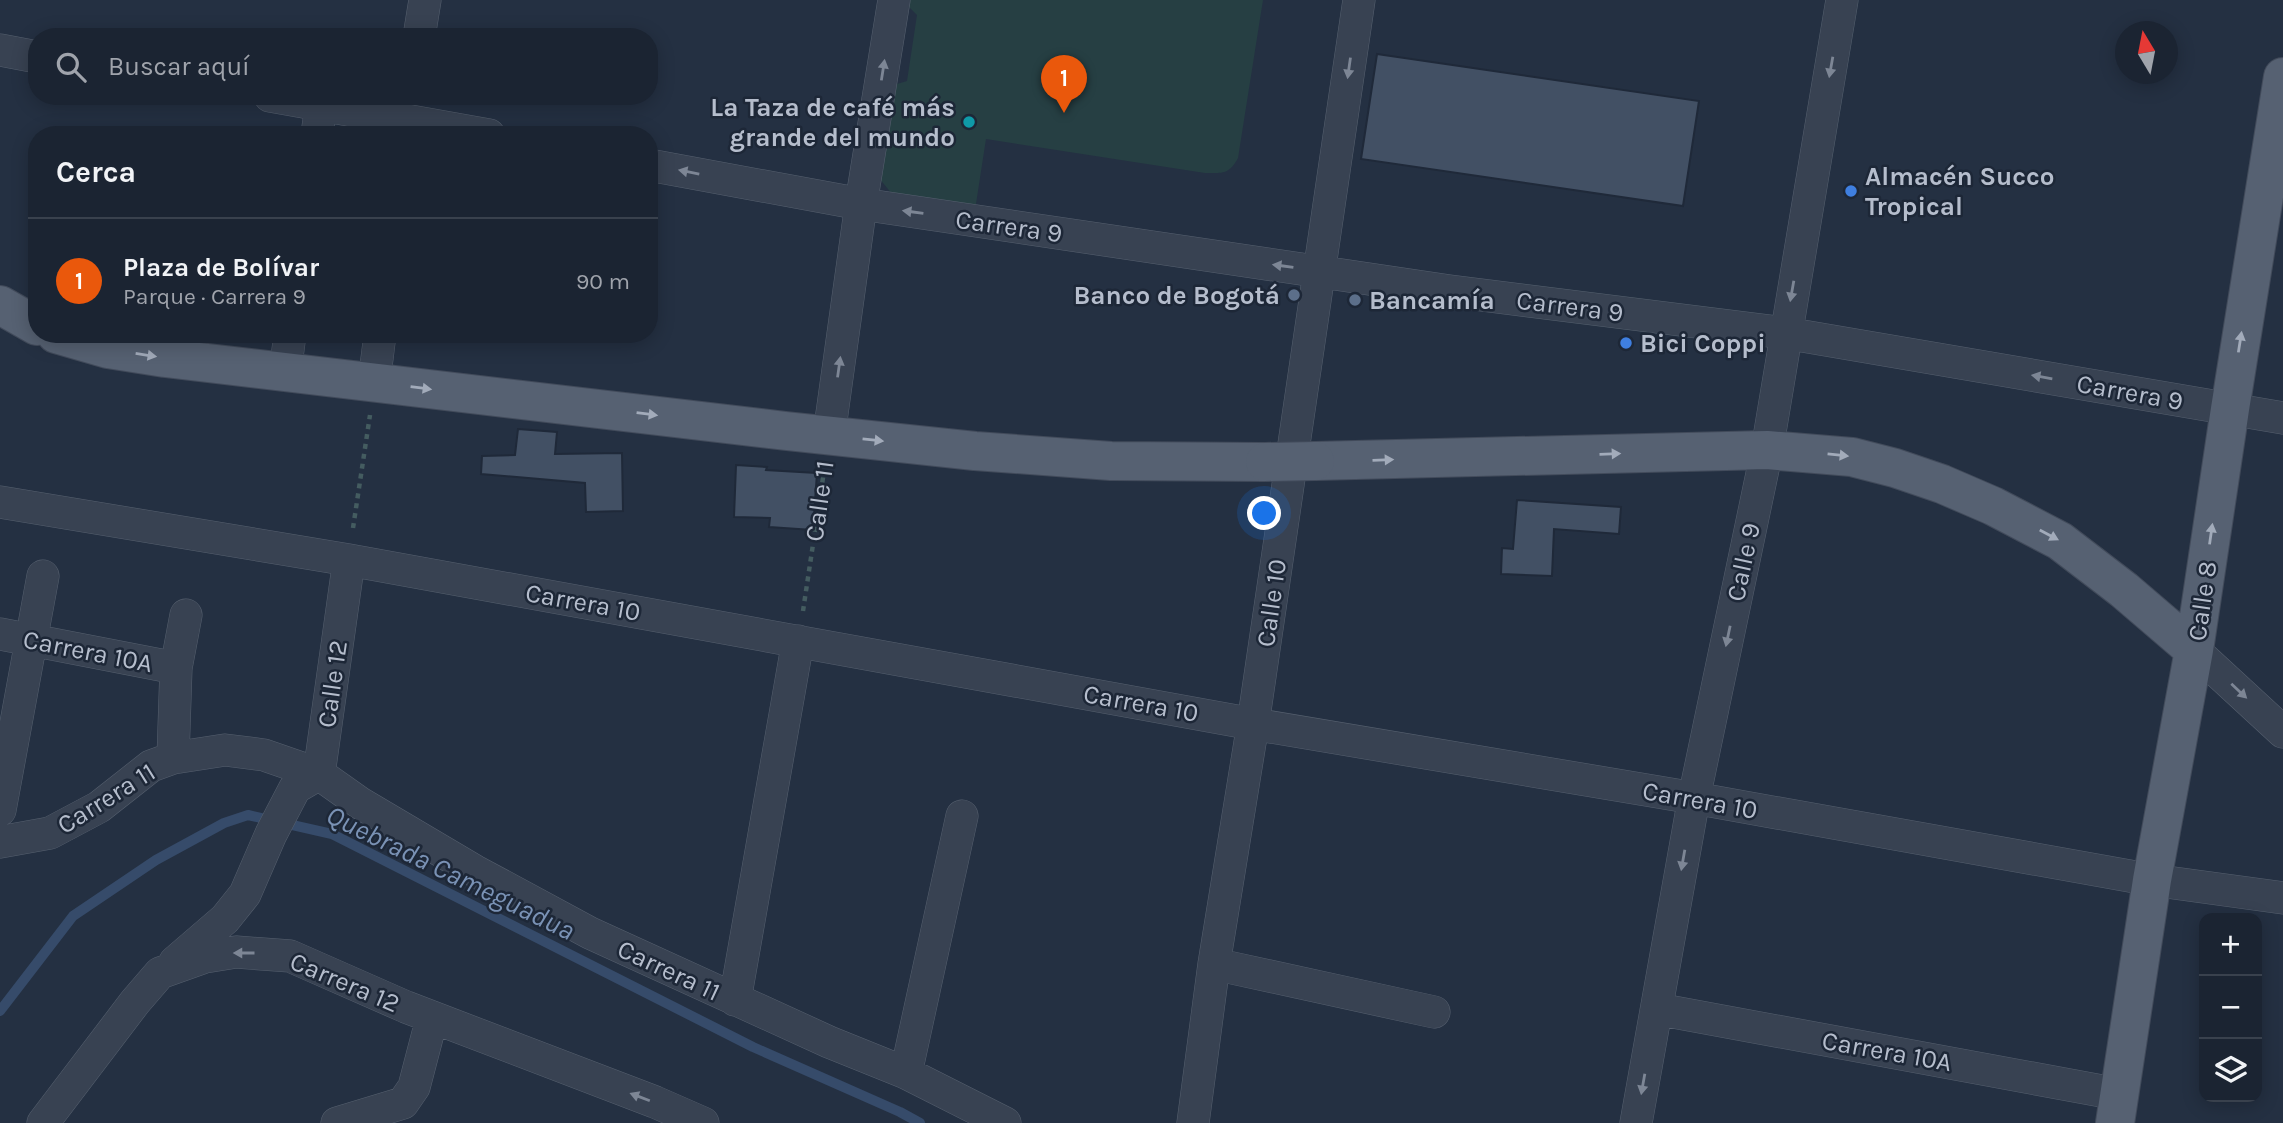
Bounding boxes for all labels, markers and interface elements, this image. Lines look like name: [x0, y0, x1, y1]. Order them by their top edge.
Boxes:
north arrow: [2115, 21, 2178, 84]
search box: [28, 28, 658, 105]
icon: search: [52, 48, 90, 86]
text: Buscar aquí: [108, 51, 250, 82]
pin: 1: [1041, 55, 1087, 113]
one-way arrow: [1825, 56, 1836, 78]
one-way arrow: [1343, 57, 1354, 79]
one-way arrow: [878, 59, 889, 81]
place label: La Taza de café más grande del mundo: [710, 92, 955, 153]
marker: La Taza de café más grande del mundo: [961, 114, 977, 130]
text: Cerca: [56, 154, 136, 190]
place label: Almacén Succo Tropical: [1865, 161, 2055, 222]
one-way arrow: [678, 166, 700, 177]
marker: Almacén Succo Tropical: [1843, 183, 1859, 199]
street label: Carrera 9: [954, 204, 1064, 249]
one-way arrow: [902, 206, 924, 217]
text: Plaza de Bolívar: [123, 252, 319, 283]
one-way arrow: [1272, 261, 1294, 272]
text: 1: [75, 268, 83, 295]
text: 90 m: [576, 268, 630, 295]
place label: Banco de Bogotá: [1073, 280, 1280, 311]
one-way arrow: [1786, 281, 1797, 303]
text: Parque · Carrera 9: [123, 283, 306, 310]
place label: Bancamía: [1369, 285, 1495, 316]
street label: Carrera 9: [1515, 285, 1625, 328]
marker: Banco de Bogotá: [1286, 287, 1302, 303]
marker: Bancamía: [1347, 292, 1363, 308]
place label: Bici Coppi: [1640, 328, 1766, 359]
one-way arrow: [2235, 331, 2246, 353]
marker: Bici Coppi: [1618, 335, 1634, 351]
one-way arrow: [135, 350, 157, 361]
one-way arrow: [833, 356, 844, 378]
street label: Carrera 9: [2074, 368, 2185, 417]
one-way arrow: [2031, 371, 2053, 382]
one-way arrow: [410, 383, 432, 394]
one-way arrow: [636, 409, 658, 420]
one-way arrow: [862, 434, 884, 445]
one-way arrow: [1600, 448, 1622, 460]
one-way arrow: [1827, 450, 1849, 461]
one-way arrow: [1372, 455, 1394, 466]
street label: Calle 11: [798, 459, 841, 544]
your location: [1247, 496, 1281, 530]
street label: Calle 9: [1720, 520, 1767, 604]
one-way arrow: [2206, 523, 2217, 545]
one-way arrow: [2039, 530, 2059, 541]
street label: Calle 10: [1250, 557, 1293, 649]
street label: Calle 8: [2182, 559, 2223, 643]
street label: Carrera 10: [523, 577, 643, 628]
street label: Carrera 10A: [21, 624, 155, 679]
one-way arrow: [1722, 626, 1733, 648]
street label: Calle 12: [311, 638, 354, 730]
street label: Carrera 10: [1081, 678, 1201, 729]
one-way arrow: [2230, 682, 2247, 698]
street label: Carrera 11: [52, 756, 161, 841]
street label: Carrera 10: [1640, 775, 1760, 826]
water label: Quebrada Cameguadua: [321, 798, 580, 947]
one-way arrow: [1677, 849, 1688, 871]
map controls: [2199, 913, 2262, 1102]
button: +: [2199, 913, 2262, 976]
street label: Carrera 11: [613, 933, 725, 1008]
street label: Carrera 12: [285, 946, 404, 1019]
one-way arrow: [233, 947, 255, 959]
button: −: [2199, 976, 2262, 1039]
street label: Carrera 10A: [1820, 1025, 1954, 1078]
button: layers: [2199, 1039, 2262, 1102]
one-way arrow: [1637, 1073, 1648, 1095]
one-way arrow: [630, 1091, 651, 1102]

